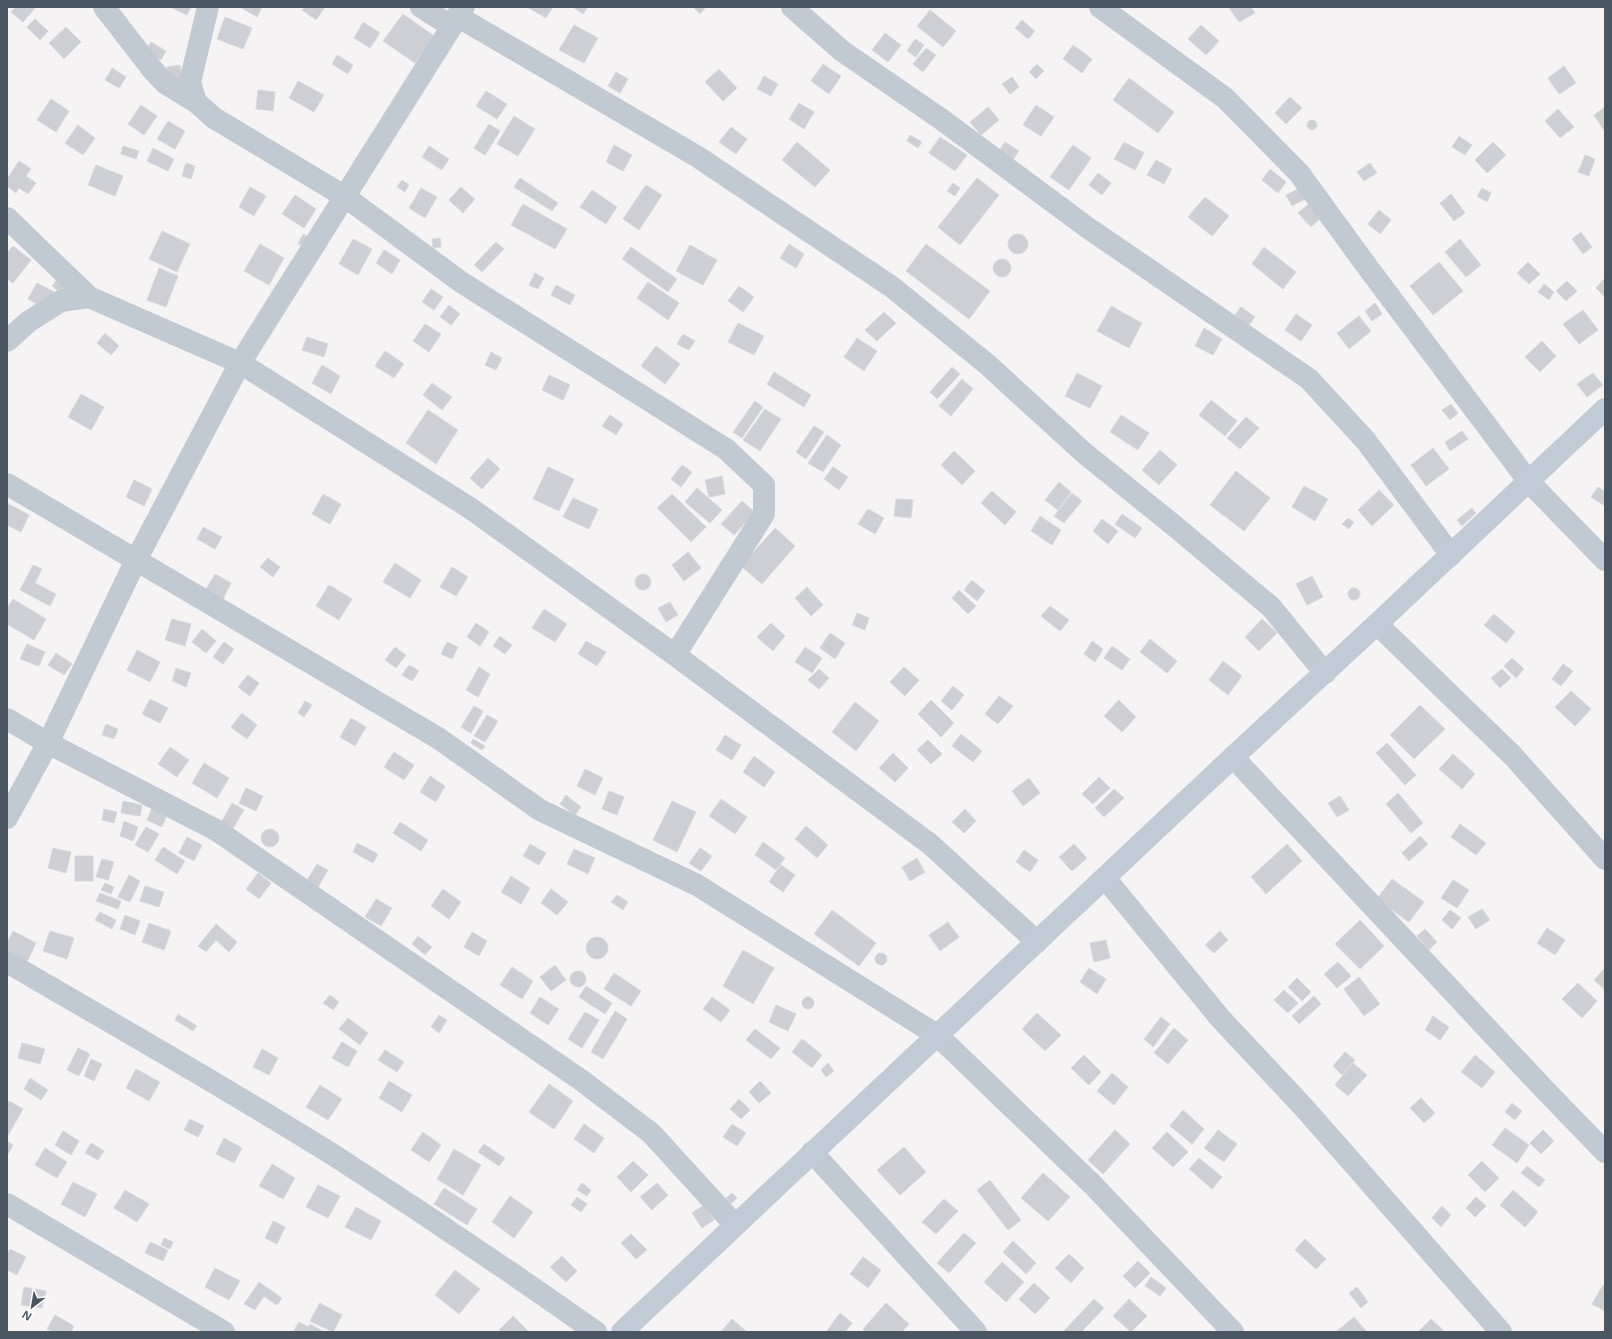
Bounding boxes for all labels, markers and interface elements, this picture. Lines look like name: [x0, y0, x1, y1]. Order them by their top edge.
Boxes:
north arrow: [12, 1287, 52, 1327]
text: N: [19, 1307, 34, 1325]

